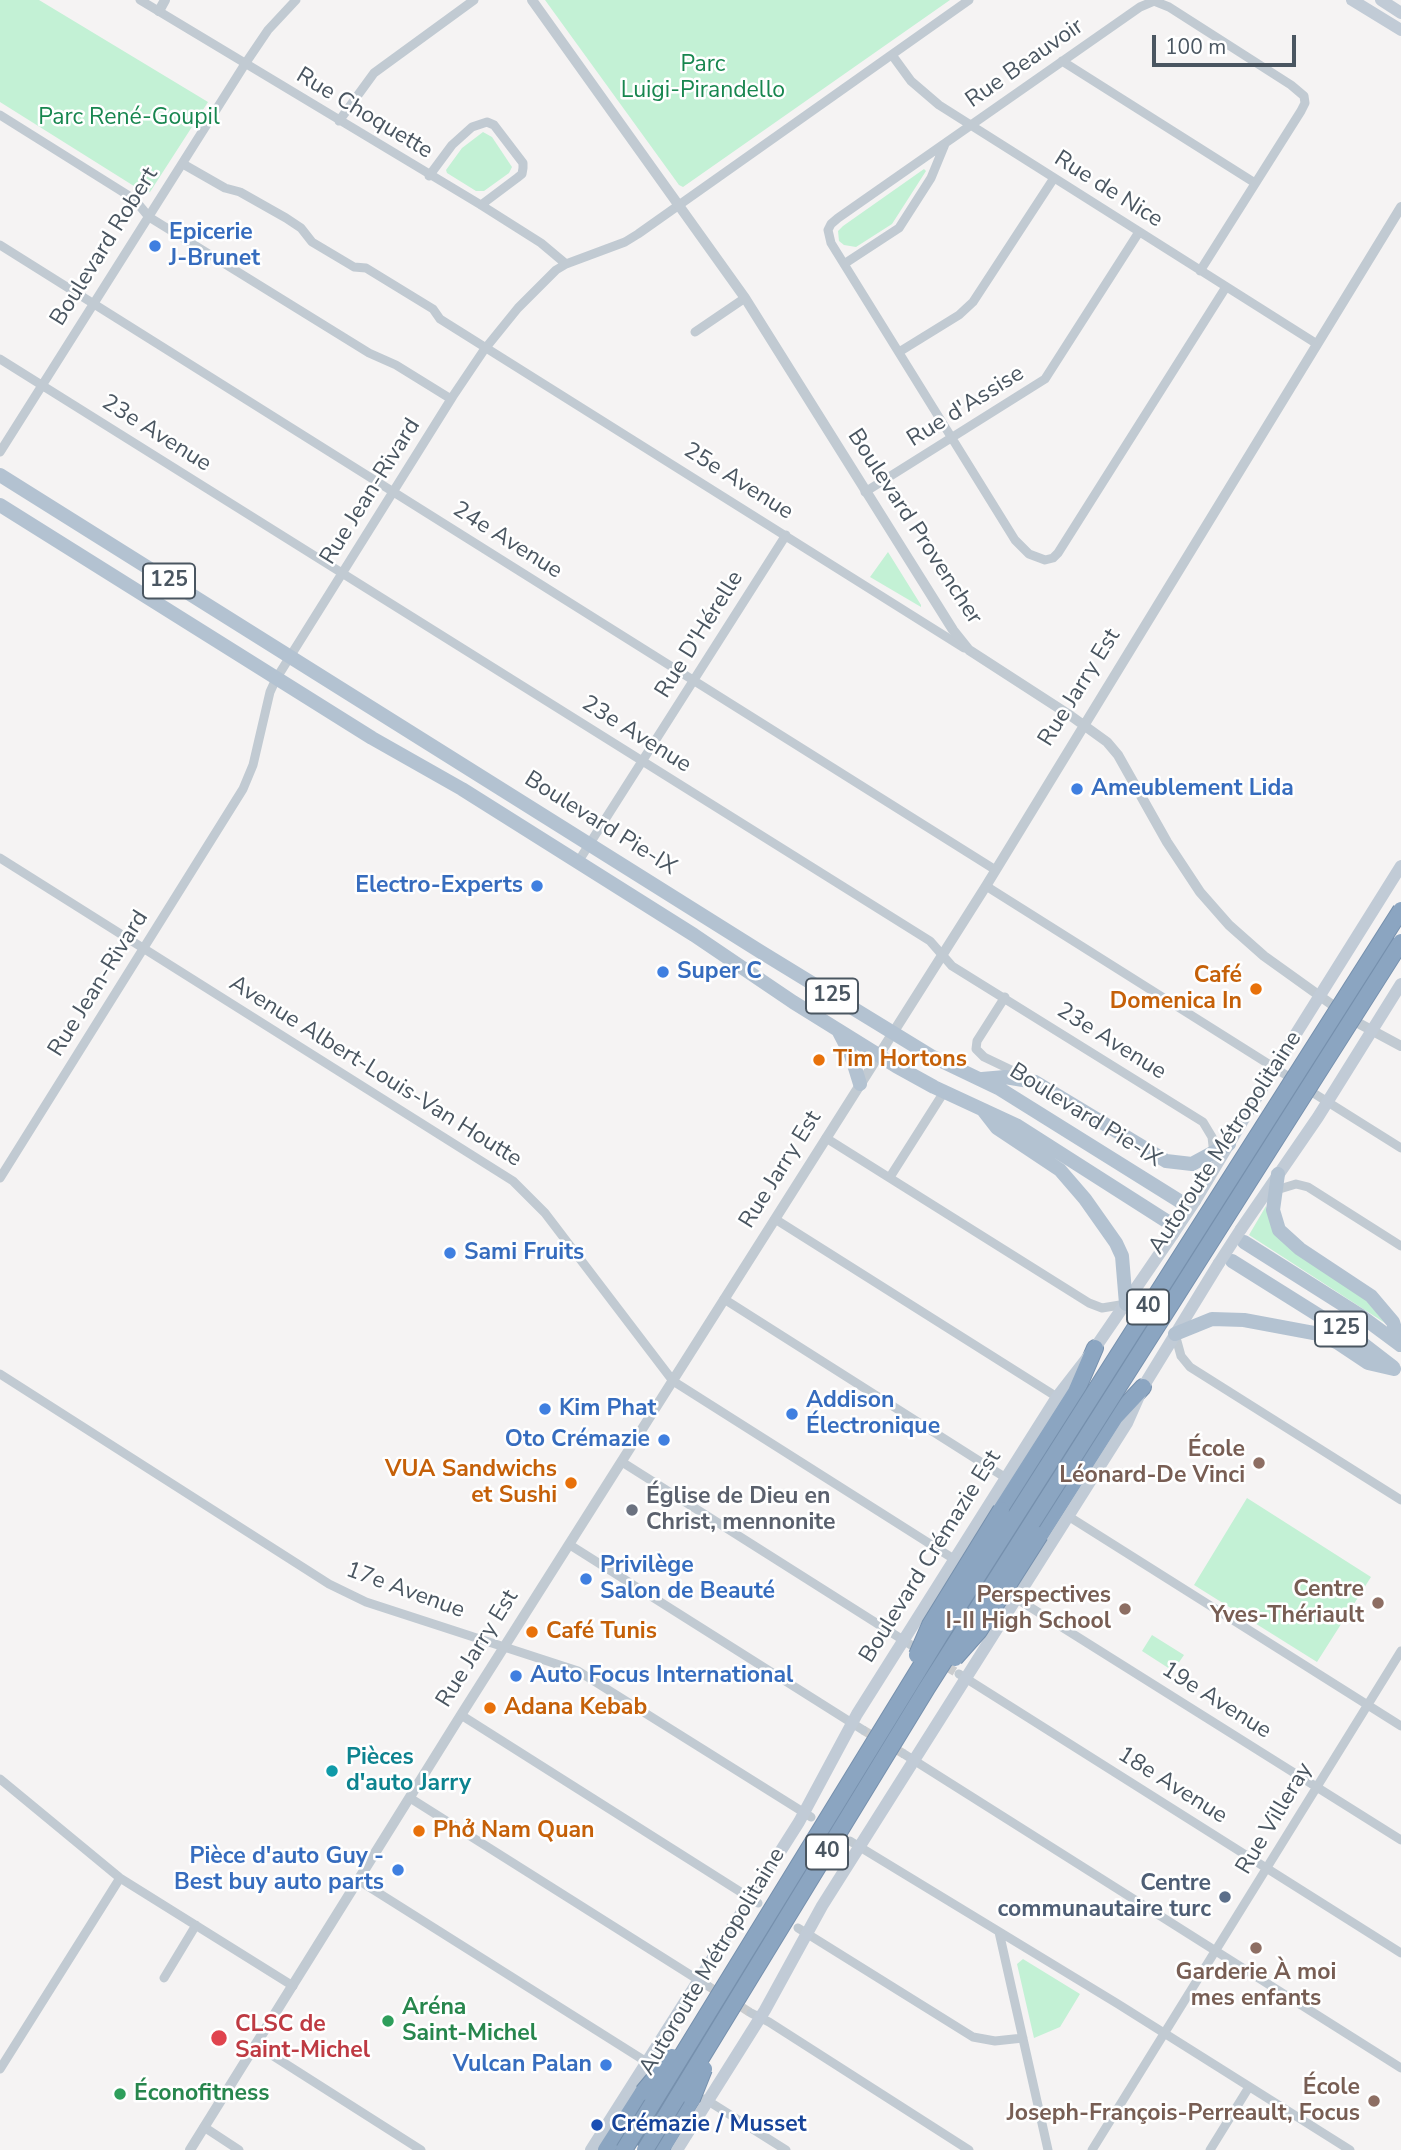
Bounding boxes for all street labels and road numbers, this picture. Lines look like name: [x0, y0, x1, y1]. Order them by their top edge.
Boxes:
street label: Rue Beauvoir: [961, 13, 1089, 115]
street label: Rue Choquette: [291, 62, 437, 166]
street label: Rue de Nice: [1049, 146, 1167, 234]
street label: Boulevard Robert: [45, 163, 165, 331]
street label: Rue d'Assise: [903, 360, 1029, 454]
street label: 23e Avenue: [96, 389, 216, 479]
street label: Rue Jean-Rivard: [315, 414, 427, 570]
street label: Boulevard Provencher: [840, 424, 988, 630]
street label: 25e Avenue: [678, 437, 798, 527]
street label: 24e Avenue: [447, 496, 567, 586]
road number: 125: [143, 564, 195, 598]
street label: Rue D'Hérelle: [650, 566, 750, 704]
street label: Rue Jarry Est: [1033, 624, 1127, 752]
street label: 23e Avenue: [576, 690, 696, 780]
street label: Boulevard Pie-IX: [519, 766, 681, 882]
street label: Rue Jean-Rivard: [43, 906, 155, 1062]
street label: Avenue Albert-Louis-Van Houtte: [224, 970, 526, 1174]
road number: 125: [806, 978, 858, 1014]
street label: 23e Avenue: [1051, 997, 1171, 1087]
street label: Autoroute Métropolitaine: [1144, 1026, 1308, 1260]
street label: Boulevard Pie-IX: [1004, 1058, 1166, 1174]
street label: Rue Jarry Est: [734, 1106, 828, 1234]
road number: 40: [1127, 1290, 1169, 1324]
road number: 125: [1315, 1312, 1367, 1346]
street label: Boulevard Crémazie Est: [854, 1446, 1008, 1668]
street label: 17e Avenue: [342, 1557, 468, 1625]
street label: Rue Jarry Est: [431, 1585, 525, 1713]
street label: 19e Avenue: [1156, 1656, 1276, 1746]
street label: 18e Avenue: [1112, 1741, 1232, 1831]
street label: Rue Villeray: [1231, 1758, 1319, 1880]
road number: 40: [806, 1834, 848, 1870]
street label: Autoroute Métropolitaine: [634, 1843, 792, 2081]

